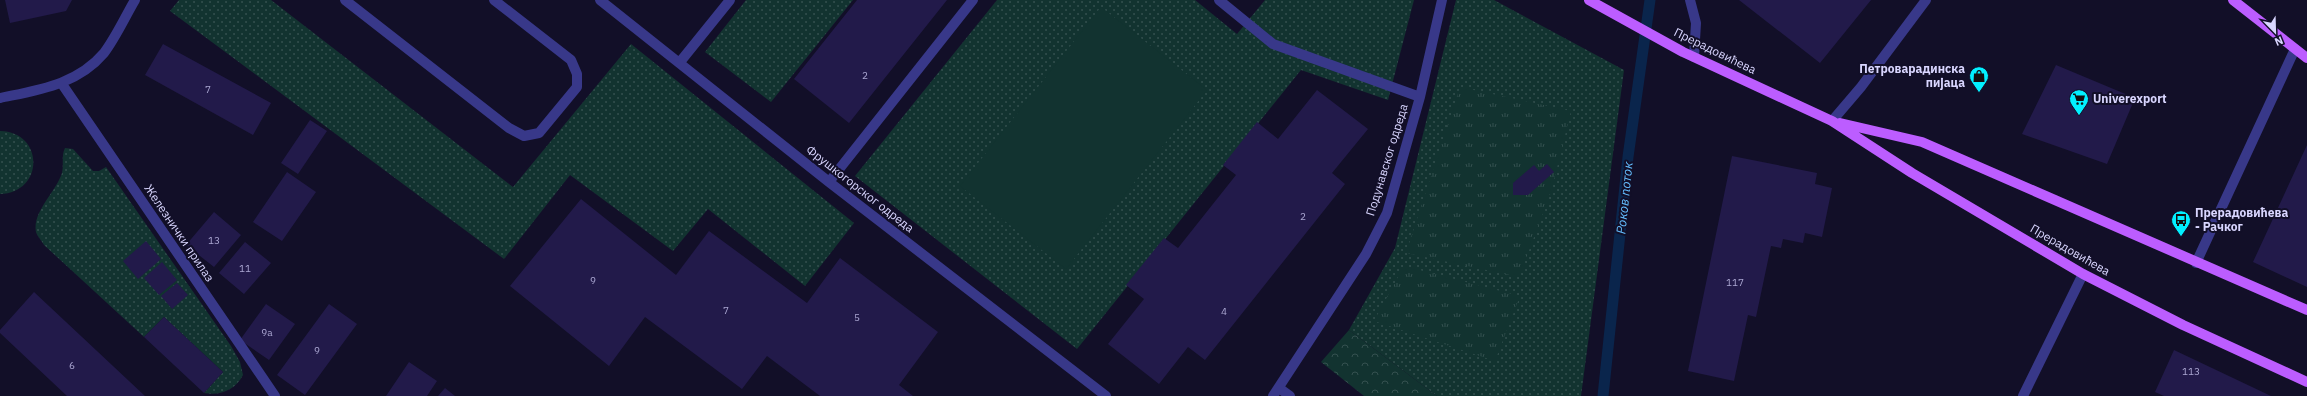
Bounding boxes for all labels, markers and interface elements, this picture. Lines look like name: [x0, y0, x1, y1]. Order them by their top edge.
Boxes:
north arrow: [2255, 12, 2295, 52]
street label: Прерадовићева: [1672, 24, 1759, 77]
text: N: [2272, 33, 2285, 49]
place label: Петроварадинска пијаца: [1859, 61, 1965, 90]
shop icon: Петроварадинска пијаца: [1968, 65, 1990, 93]
house number: 2: [862, 69, 868, 82]
house number: 7: [205, 83, 211, 96]
supermarket icon: Univerexport: [2068, 88, 2090, 116]
place label: Univerexport: [2093, 91, 2167, 106]
street label: Подунавског одреда: [1362, 101, 1411, 218]
street label: Фрушкогорског одреда: [803, 142, 918, 236]
water label: Роков поток: [1612, 161, 1637, 235]
street label: Железнички прилаз: [141, 181, 218, 284]
place label: Прерадовићева - Рачког: [2195, 205, 2288, 234]
bus stop icon: Прерадовићева - Рачког: [2170, 209, 2192, 237]
house number: 2: [1300, 210, 1306, 223]
street label: Прерадовићева: [2028, 221, 2113, 279]
house number: 13: [208, 234, 220, 247]
house number: 11: [239, 262, 251, 275]
house number: 9: [590, 274, 596, 287]
house number: 117: [1726, 276, 1744, 289]
house number: 7: [723, 304, 729, 317]
house number: 4: [1221, 305, 1227, 318]
house number: 5: [854, 311, 860, 324]
house number: 9a: [261, 326, 273, 339]
house number: 9: [314, 344, 320, 357]
house number: 6: [69, 359, 75, 372]
house number: 113: [2182, 365, 2200, 378]

